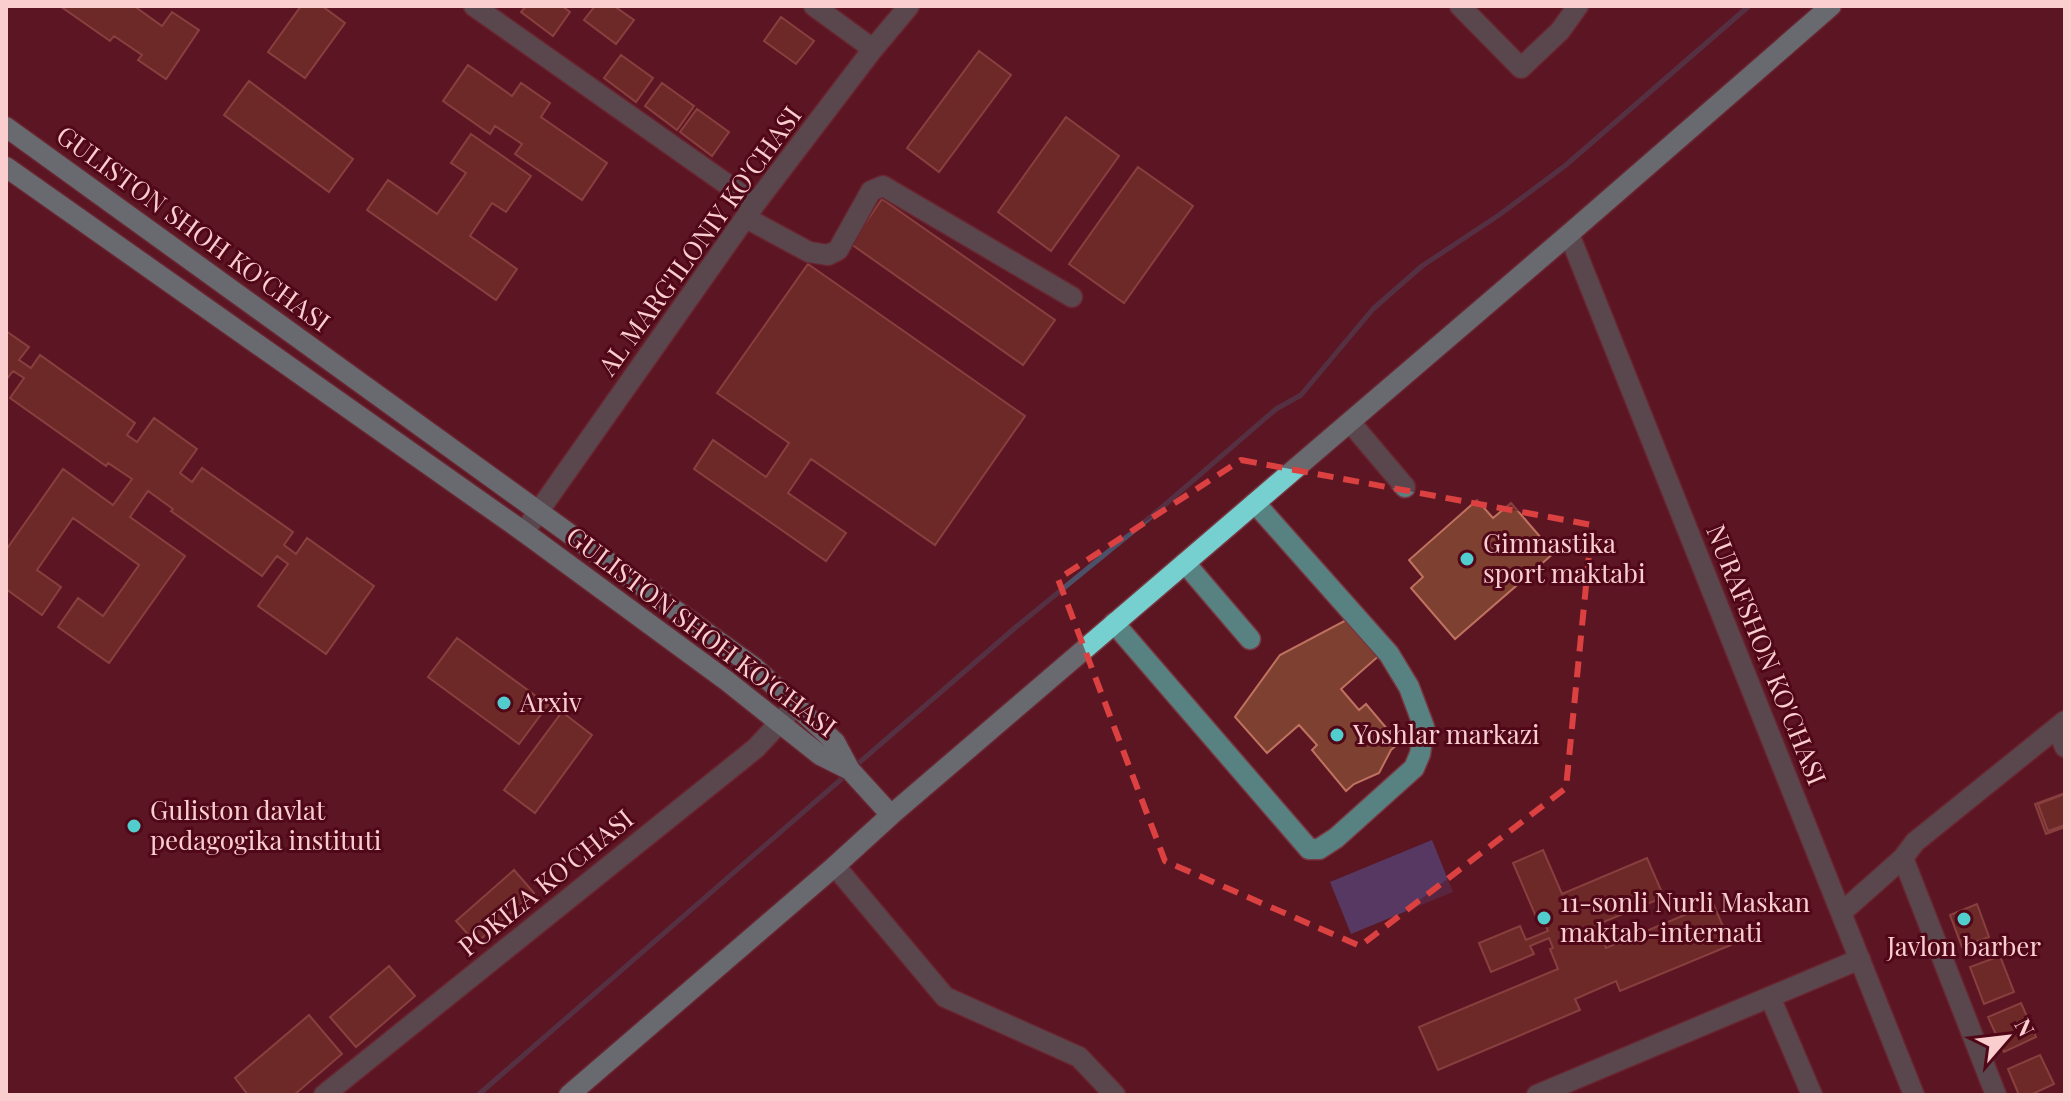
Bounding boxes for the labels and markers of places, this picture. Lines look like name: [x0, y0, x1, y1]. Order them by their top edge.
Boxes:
place label: Gimnastika sport maktabi: [1483, 525, 1646, 590]
marker: Gimnastika sport maktabi: [1458, 550, 1476, 568]
place label: Arxiv: [519, 684, 582, 719]
marker: Arxiv: [495, 694, 513, 712]
place label: Yoshlar markazi: [1352, 716, 1540, 751]
marker: Yoshlar markazi: [1328, 726, 1346, 744]
place label: Guliston davlat pedagogika instituti: [150, 792, 382, 857]
marker: Guliston davlat pedagogika instituti: [125, 817, 143, 835]
place label: 11-sonli Nurli Maskan maktab-internati: [1560, 884, 1810, 949]
marker: 11-sonli Nurli Maskan maktab-internati: [1535, 909, 1553, 927]
marker: Javlon barber: [1955, 910, 1973, 928]
place label: Javlon barber: [1886, 928, 2042, 963]

